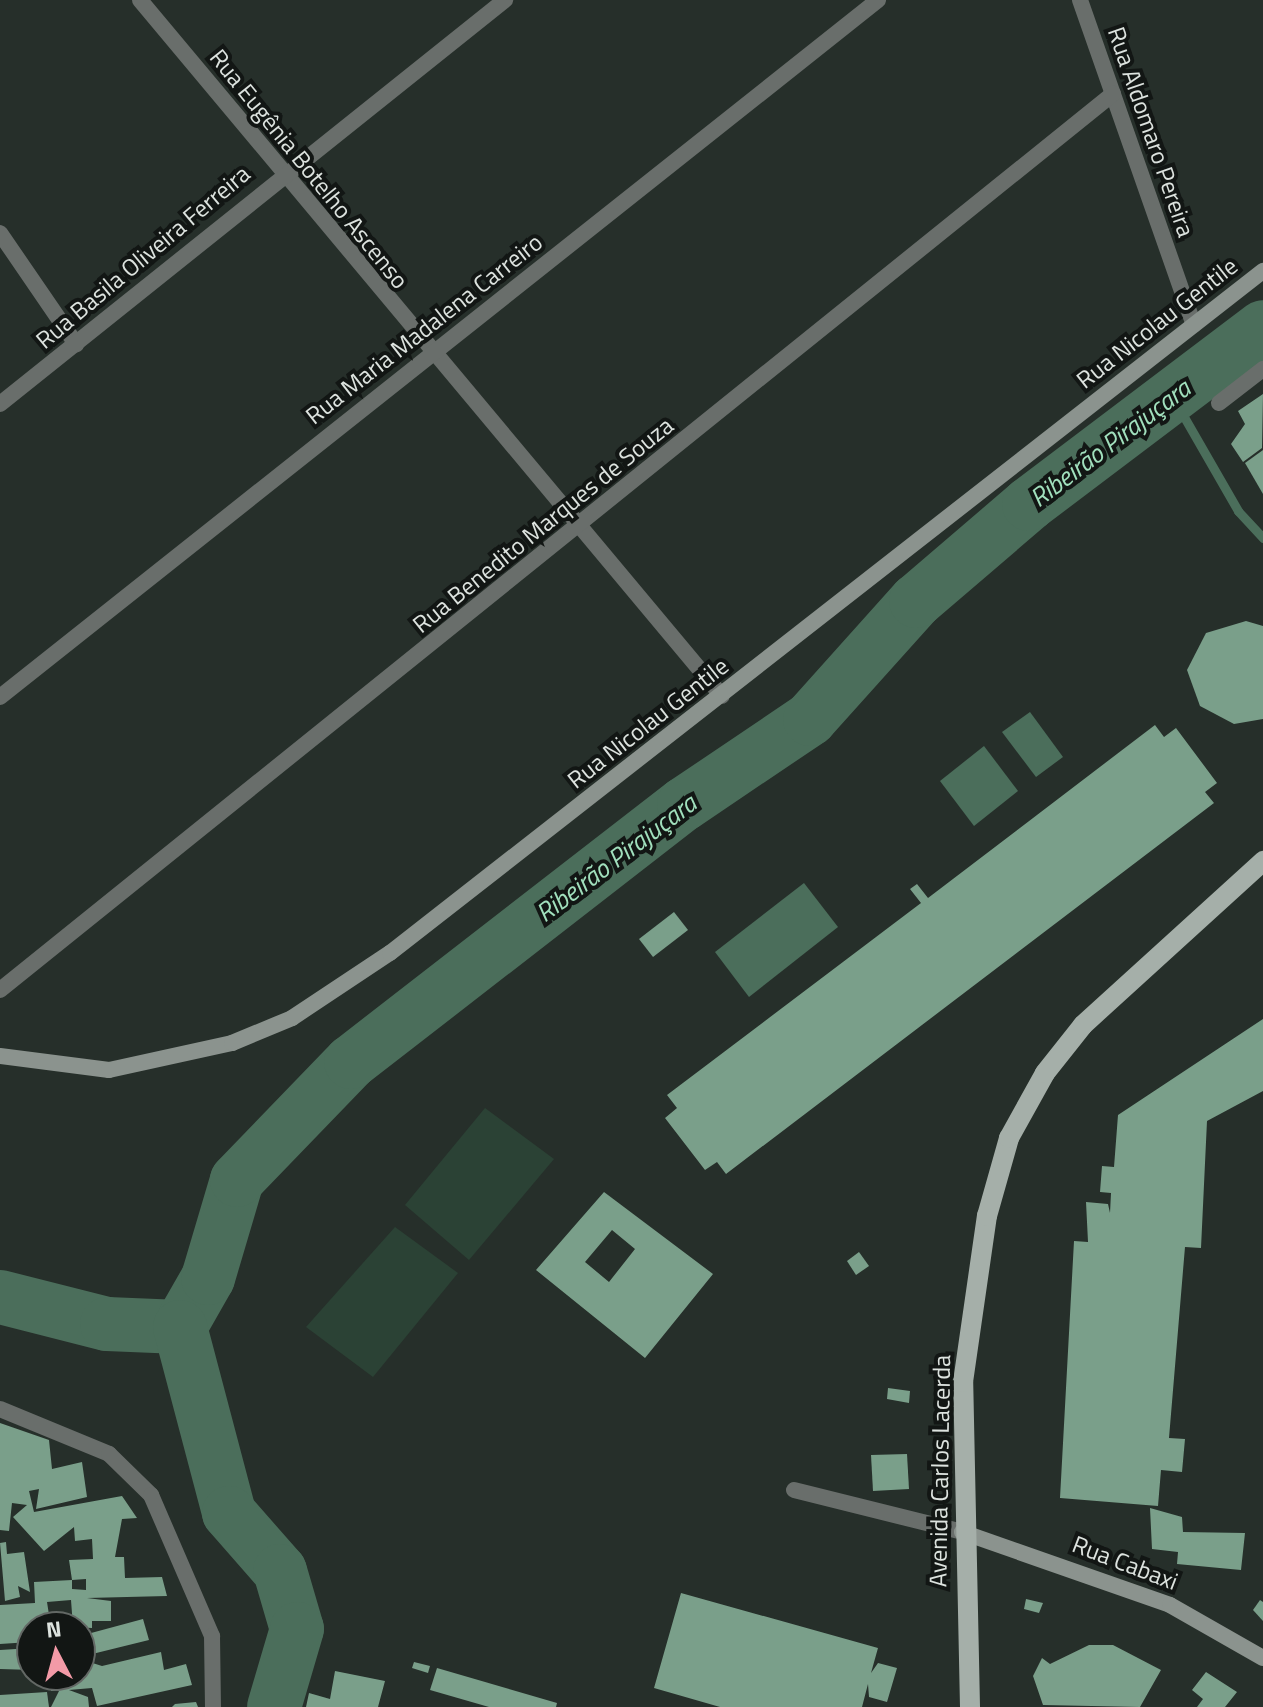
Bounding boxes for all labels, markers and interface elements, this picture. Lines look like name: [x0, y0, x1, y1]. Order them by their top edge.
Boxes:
street label: Rua Aldomaro Pereira: [1102, 23, 1200, 241]
street label: Rua Eugênia Botelho Ascenso: [204, 44, 414, 294]
street label: Rua Basila Oliveira Ferreira: [30, 159, 256, 355]
street label: Rua Maria Madalena Carreiro: [300, 228, 548, 430]
street label: Rua Nicolau Gentile: [1071, 251, 1243, 395]
water label: Ribeirão Pirajuçara: [1024, 373, 1196, 513]
street label: Rua Benedito Marques de Souza: [407, 411, 679, 639]
street label: Rua Nicolau Gentile: [562, 651, 734, 795]
water label: Ribeirão Pirajuçara: [530, 788, 702, 928]
street label: Avenida Carlos Lacerda: [924, 1355, 956, 1587]
street label: Rua Cabaxi: [1068, 1530, 1182, 1596]
north arrow: [16, 1611, 96, 1691]
text: N: [44, 1611, 63, 1647]

